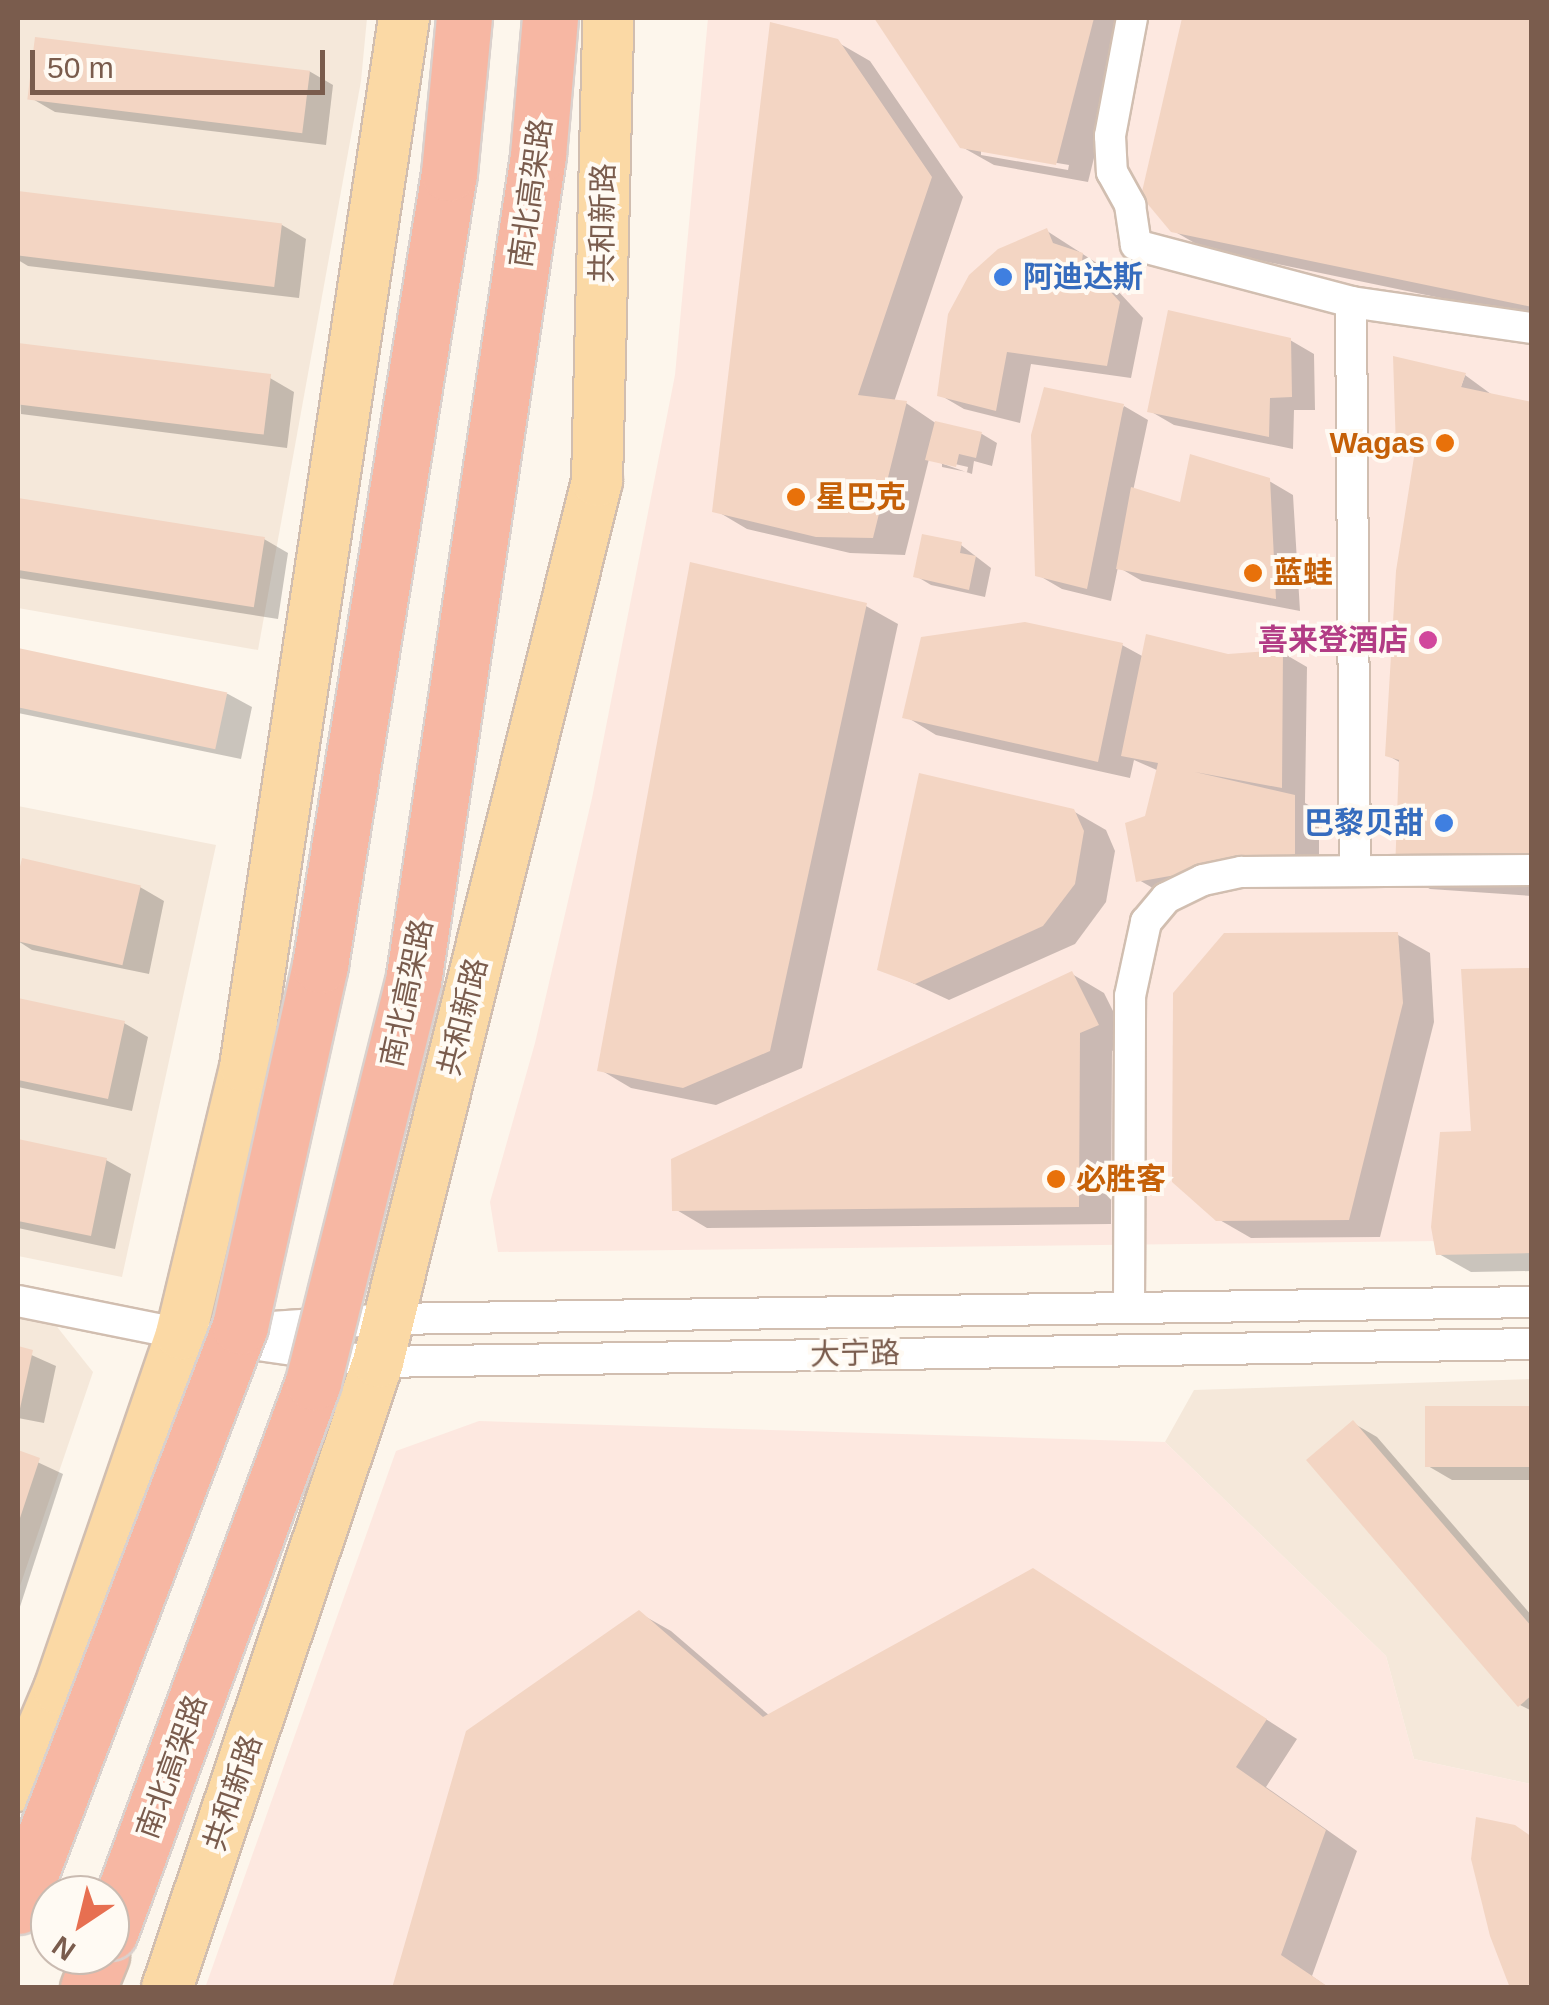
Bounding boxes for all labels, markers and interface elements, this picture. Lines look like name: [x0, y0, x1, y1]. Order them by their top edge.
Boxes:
scale bar: [35, 30, 330, 92]
text: 50 m: [47, 51, 114, 84]
street label: 南北高架路: [503, 116, 559, 270]
street label: 共和新路: [584, 163, 622, 283]
place label: 阿迪达斯: [1023, 259, 1143, 295]
marker: 阿迪达斯: [992, 266, 1014, 288]
place label: Wagas: [1329, 425, 1425, 461]
marker: Wagas: [1434, 432, 1456, 454]
place label: 星巴克: [816, 479, 906, 515]
marker: 星巴克: [785, 486, 807, 508]
place label: 蓝蛙: [1273, 555, 1333, 591]
marker: 蓝蛙: [1242, 562, 1264, 584]
place label: 喜来登酒店: [1258, 622, 1408, 658]
marker: 喜来登酒店: [1417, 629, 1439, 651]
place label: 巴黎贝甜: [1304, 805, 1424, 841]
marker: 巴黎贝甜: [1433, 812, 1455, 834]
street label: 南北高架路: [374, 916, 440, 1070]
street label: 共和新路: [431, 954, 495, 1080]
place label: 必胜客: [1076, 1161, 1166, 1197]
marker: 必胜客: [1045, 1168, 1067, 1190]
street label: 大宁路: [810, 1335, 900, 1373]
street label: 南北高架路: [129, 1690, 215, 1844]
street label: 共和新路: [196, 1730, 270, 1856]
north arrow: [30, 1875, 130, 1975]
text: N: [46, 1930, 81, 1967]

